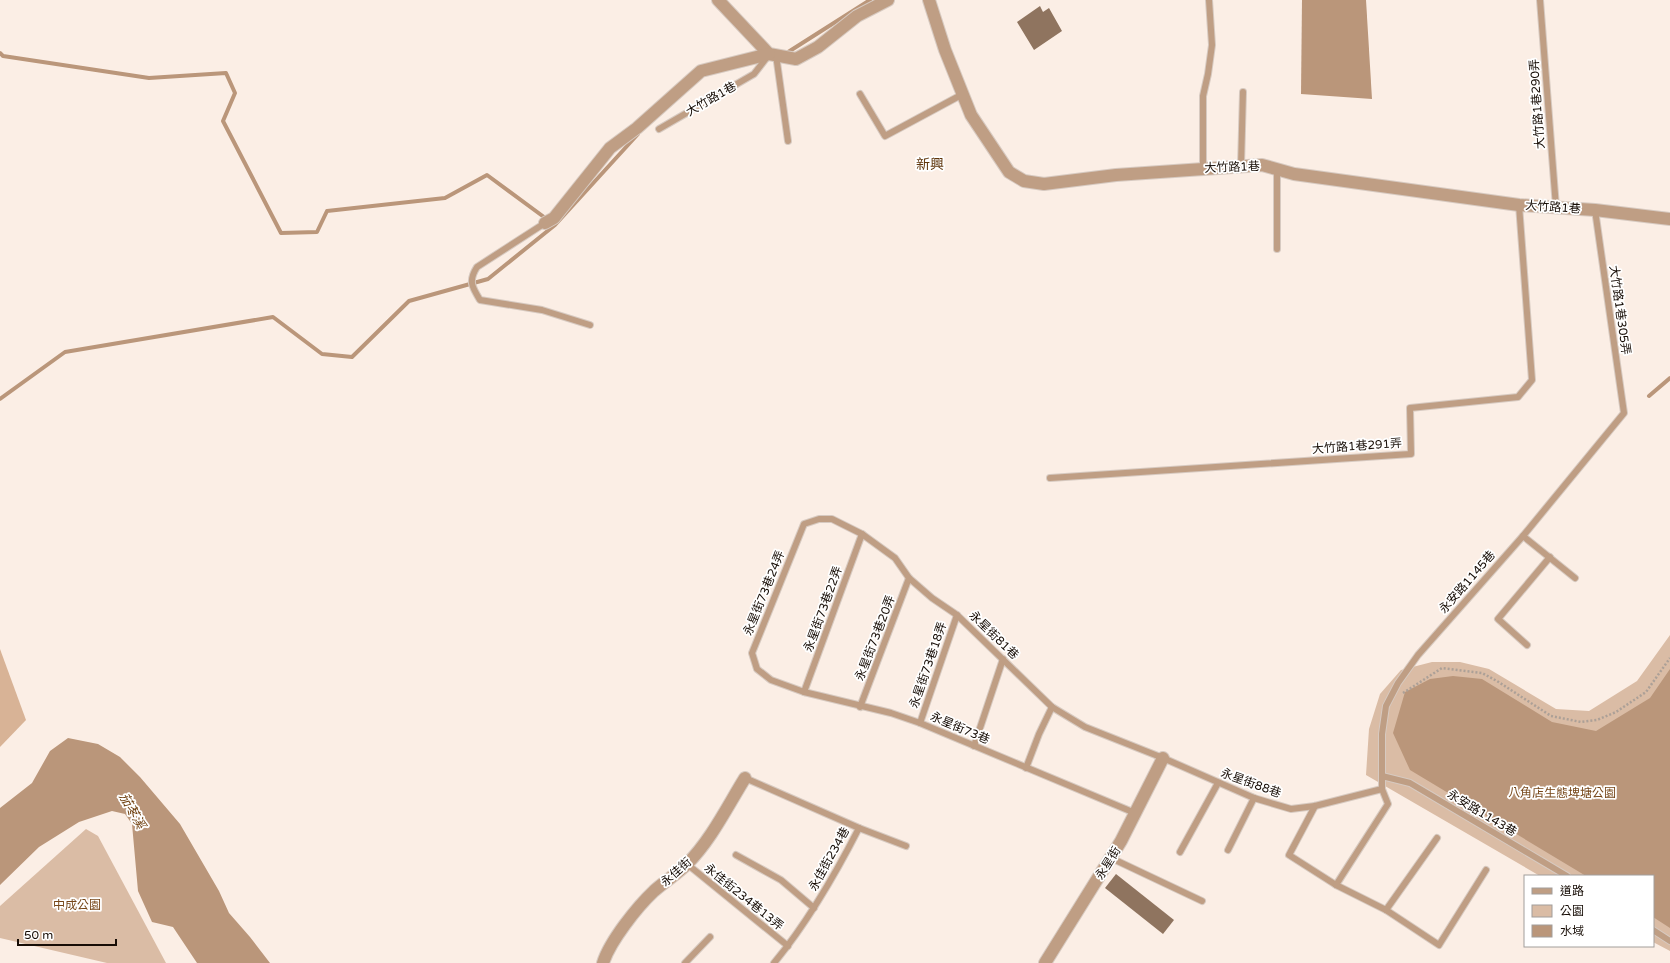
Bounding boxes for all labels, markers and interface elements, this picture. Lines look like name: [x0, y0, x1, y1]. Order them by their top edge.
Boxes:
street label: 大竹路1巷290弄: [1527, 59, 1547, 149]
street label: 大竹路1巷: [683, 79, 739, 119]
district label: 新興: [916, 156, 944, 173]
street label: 大竹路1巷: [1204, 159, 1260, 175]
street label: 大竹路1巷: [1525, 198, 1581, 216]
street label: 大竹路1巷305弄: [1607, 264, 1633, 356]
street label: 大竹路1巷291弄: [1312, 436, 1402, 456]
street label: 永安路1145巷: [1436, 548, 1498, 616]
street label: 永星街73巷24弄: [741, 549, 787, 637]
street label: 永星街73巷22弄: [801, 564, 845, 654]
street label: 永星街73巷20弄: [852, 593, 898, 683]
street label: 永星街81巷: [966, 608, 1022, 662]
street label: 永星街73巷18弄: [907, 620, 949, 710]
street label: 永星街73巷: [928, 709, 992, 747]
street label: 永星街88巷: [1219, 766, 1283, 800]
park label: 八角店生態埤塘公園: [1508, 786, 1616, 800]
street label: 永安路1143巷: [1445, 787, 1519, 839]
water label: 茄苳溪: [116, 790, 149, 834]
street label: 永佳街234巷: [806, 825, 852, 893]
street label: 永星街: [1093, 844, 1123, 882]
street label: 永佳街: [658, 855, 694, 889]
street label: 永佳街234巷13弄: [702, 861, 786, 933]
legend: [1524, 875, 1654, 947]
text: 道路: [1560, 884, 1584, 898]
park label: 中成公園: [53, 898, 101, 912]
text: 公園: [1560, 904, 1584, 918]
scale bar: [18, 921, 116, 947]
text: 水域: [1560, 924, 1584, 938]
text: 50 m: [24, 928, 53, 942]

